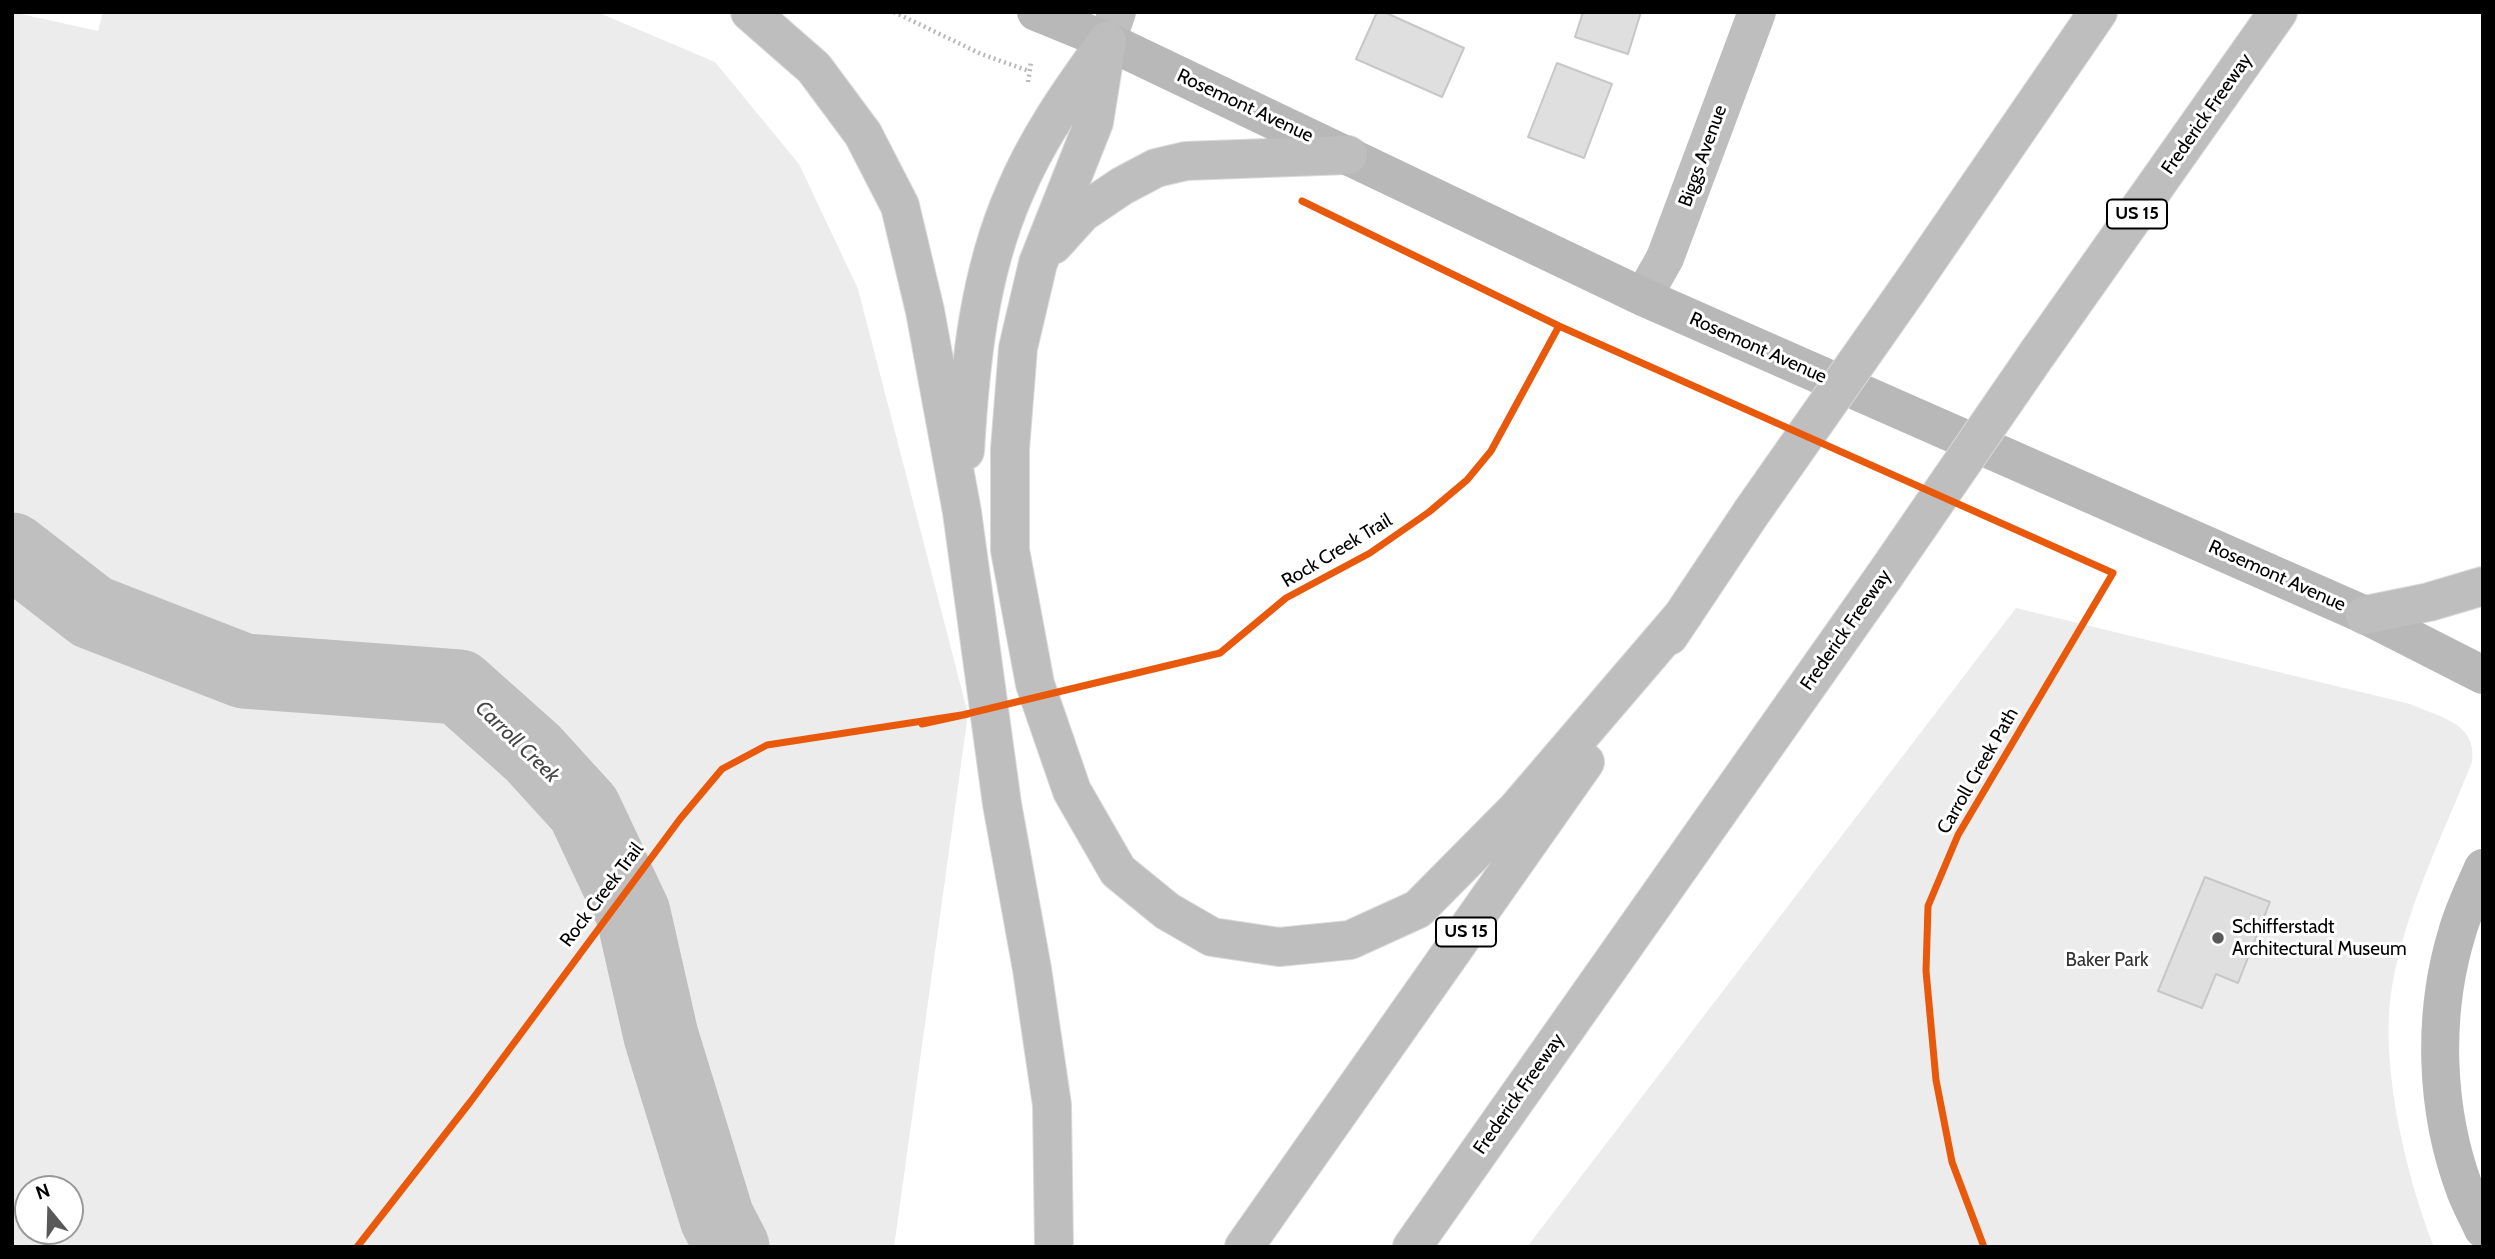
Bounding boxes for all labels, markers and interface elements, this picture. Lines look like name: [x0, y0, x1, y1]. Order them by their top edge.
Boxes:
street label: Frederick Freeway: [2157, 49, 2257, 179]
street label: Rosemont Avenue: [1173, 64, 1317, 148]
street label: Biggs Avenue: [1674, 102, 1732, 210]
road number: US 15: [2107, 200, 2167, 229]
street label: Rosemont Avenue: [1686, 308, 1830, 388]
street label: Rock Creek Trail: [1278, 509, 1396, 593]
street label: Rosemont Avenue: [2205, 536, 2349, 616]
street label: Frederick Freeway: [1796, 565, 1896, 695]
water label: Carroll Creek: [470, 696, 564, 788]
street label: Carroll Creek Path: [1933, 704, 2023, 838]
street label: Rock Creek Trail: [555, 838, 649, 952]
place label: Schifferstadt Architectural Museum: [2232, 916, 2407, 960]
road number: US 15: [1436, 917, 1496, 946]
marker: Schifferstadt Architectural Museum: [2210, 930, 2226, 946]
park label: Baker Park: [2066, 949, 2148, 971]
street label: Frederick Freeway: [1469, 1029, 1569, 1159]
north arrow: [14, 1175, 84, 1245]
text: N: [33, 1179, 53, 1205]

